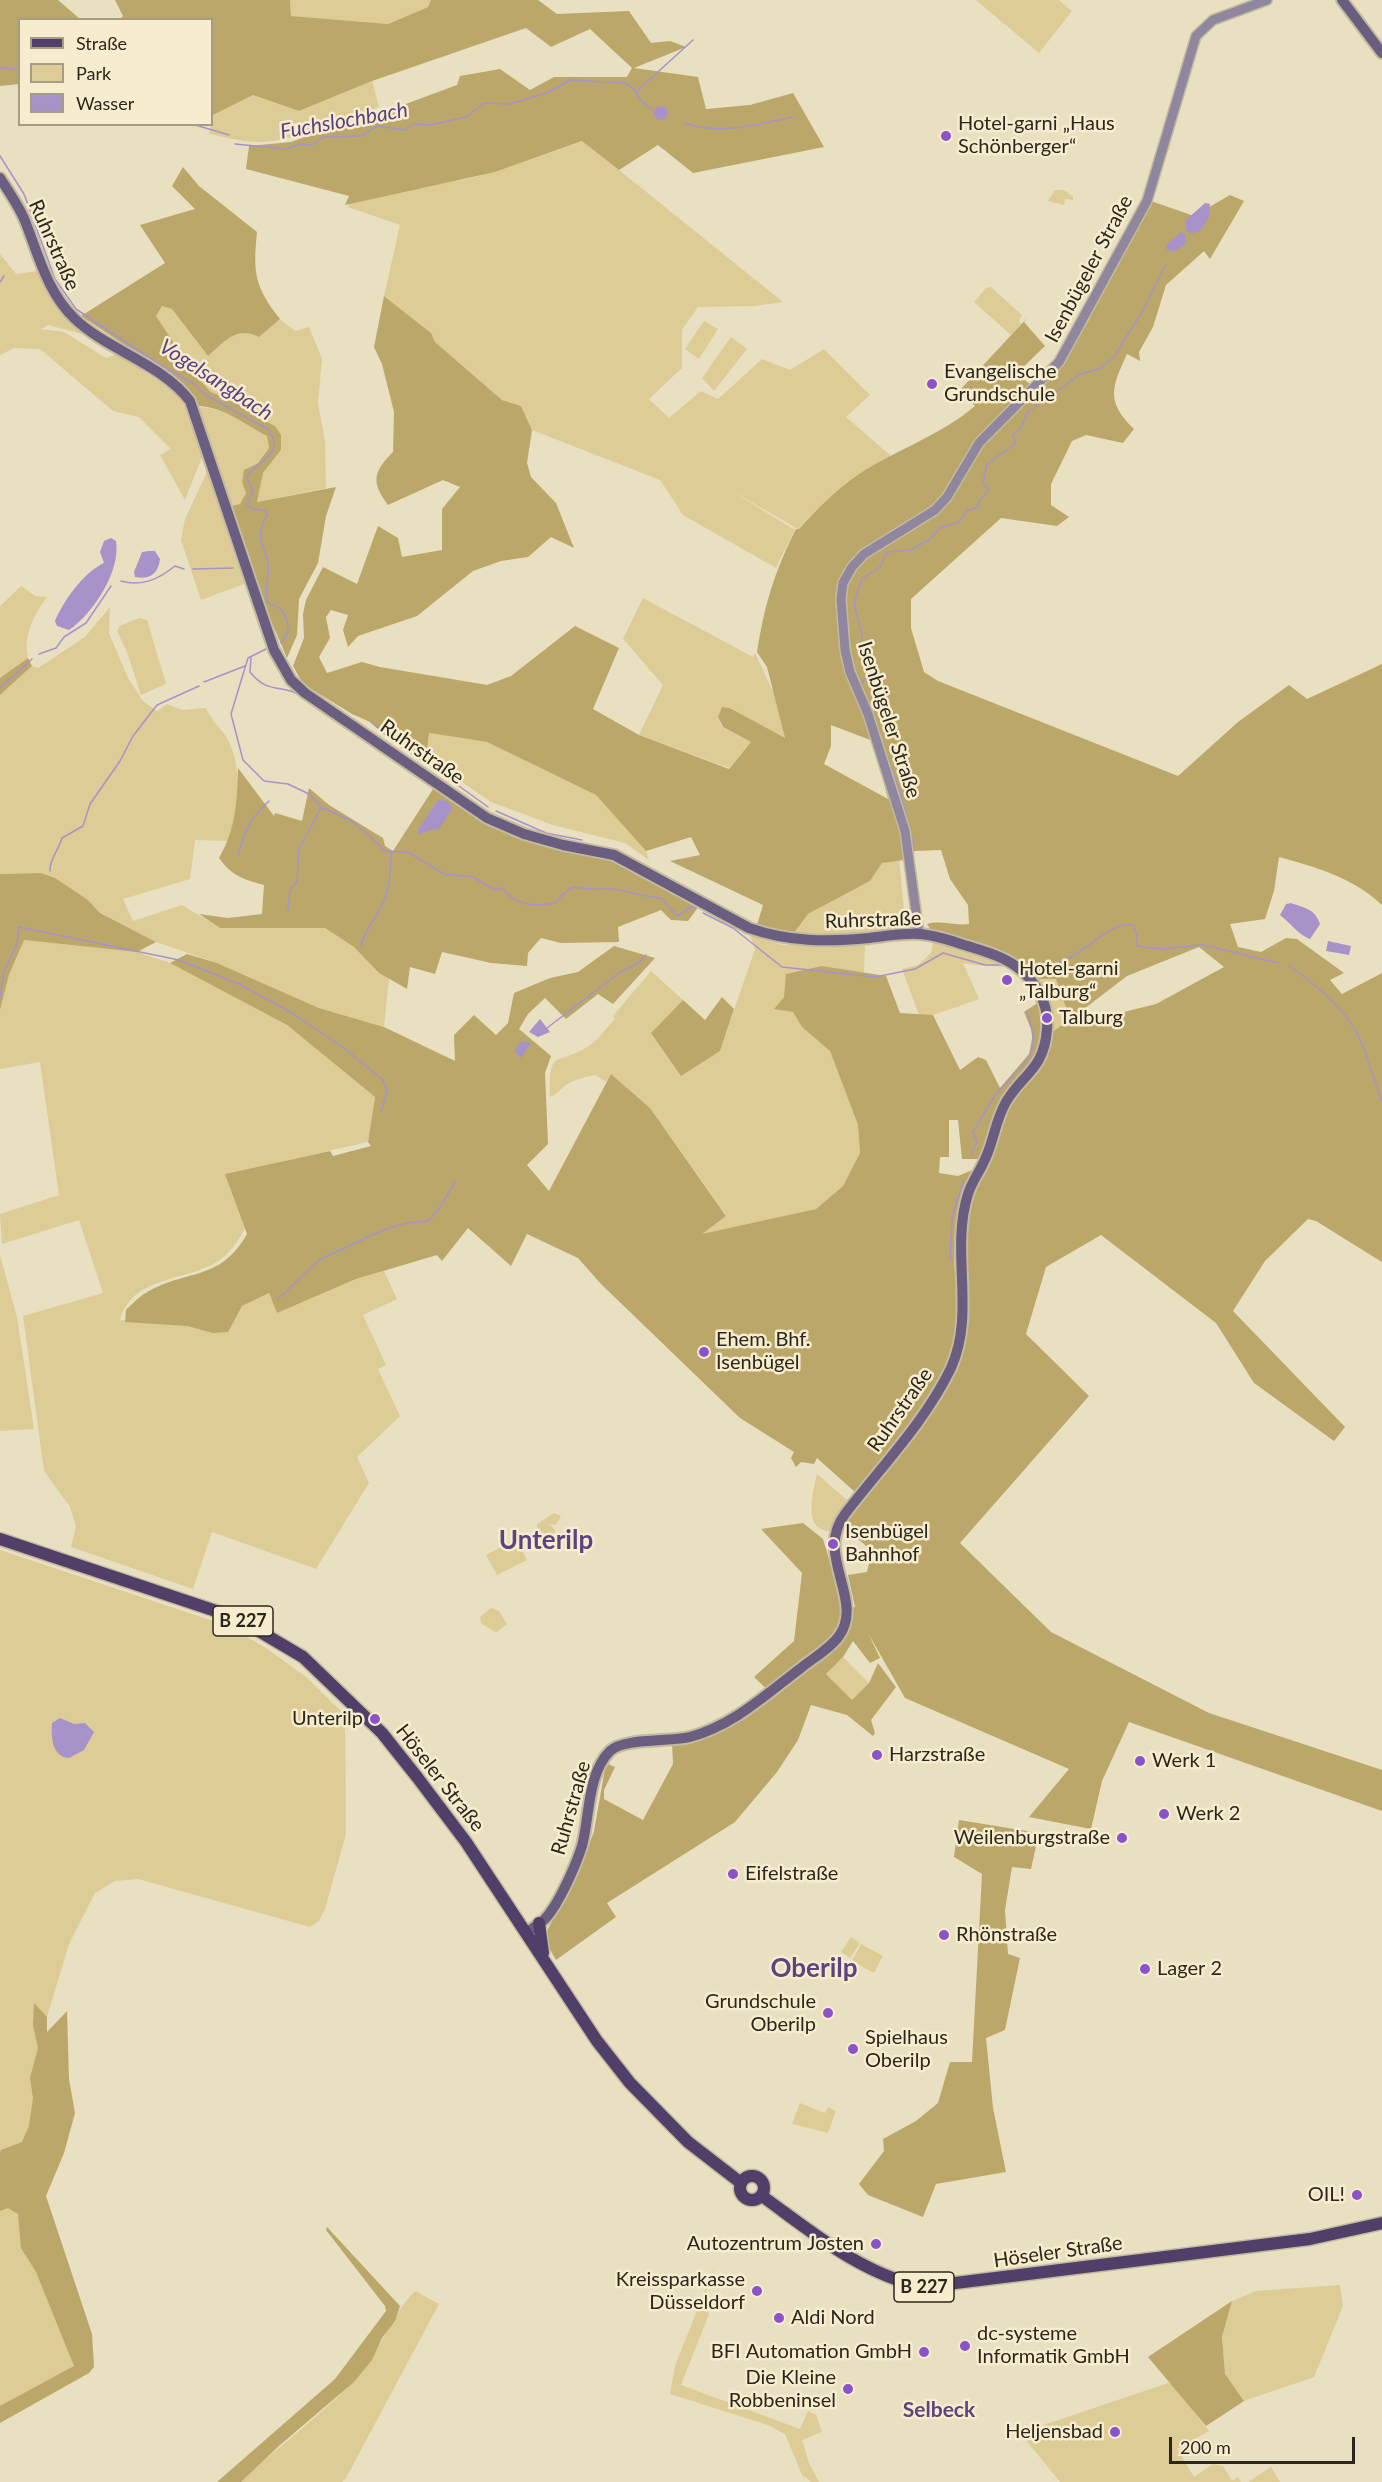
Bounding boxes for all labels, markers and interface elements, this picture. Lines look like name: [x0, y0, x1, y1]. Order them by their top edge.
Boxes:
legend: [18, 18, 213, 126]
text: Straße: [76, 32, 127, 54]
text: Park: [76, 62, 111, 84]
text: Wasser: [76, 92, 134, 114]
water label: Fuchslochbach: [278, 97, 410, 145]
place label: Hotel-garni „Haus Schönberger“: [958, 112, 1115, 159]
marker: Hotel-garni „Haus Schönberger“: [939, 129, 953, 143]
street label: Isenbügeler Straße: [1040, 191, 1138, 347]
street label: Ruhrstraße: [23, 196, 85, 294]
water label: Vogelsangbach: [155, 334, 277, 426]
place label: Evangelische Grundschule: [944, 360, 1057, 407]
marker: Evangelische Grundschule: [925, 377, 939, 391]
street label: Isenbügeler Straße: [852, 639, 926, 801]
street label: Ruhrstraße: [376, 714, 468, 790]
street label: Ruhrstraße: [824, 906, 922, 934]
place label: Hotel-garni „Talburg“: [1019, 957, 1119, 1004]
marker: Hotel-garni „Talburg“: [1000, 973, 1014, 987]
place label: Talburg: [1059, 1006, 1123, 1030]
marker: Talburg: [1040, 1011, 1054, 1025]
place label: Ehem. Bhf. Isenbügel: [716, 1328, 810, 1375]
marker: Ehem. Bhf. Isenbügel: [697, 1345, 711, 1359]
street label: Ruhrstraße: [862, 1364, 938, 1456]
place label: Isenbügel Bahnhof: [845, 1520, 929, 1567]
district label: Unterilp: [499, 1525, 593, 1557]
marker: Isenbügel Bahnhof: [826, 1537, 840, 1551]
road number: B 227: [213, 1606, 273, 1636]
place label: Unterilp: [292, 1707, 363, 1731]
marker: Unterilp: [368, 1712, 382, 1726]
street label: Höseler Straße: [391, 1719, 489, 1837]
place label: Harzstraße: [889, 1743, 985, 1767]
marker: Harzstraße: [870, 1748, 884, 1762]
place label: Werk 1: [1152, 1749, 1216, 1773]
marker: Werk 1: [1133, 1754, 1147, 1768]
street label: Ruhrstraße: [546, 1758, 596, 1858]
place label: Werk 2: [1176, 1802, 1240, 1826]
marker: Werk 2: [1157, 1807, 1171, 1821]
place label: Weilenburgstraße: [954, 1826, 1110, 1850]
marker: Weilenburgstraße: [1115, 1831, 1129, 1845]
place label: Eifelstraße: [745, 1862, 838, 1886]
marker: Eifelstraße: [726, 1867, 740, 1881]
place label: Rhönstraße: [956, 1923, 1057, 1947]
marker: Rhönstraße: [937, 1928, 951, 1942]
district label: Oberilp: [771, 1953, 857, 1985]
place label: Lager 2: [1157, 1957, 1222, 1981]
marker: Lager 2: [1138, 1962, 1152, 1976]
place label: Grundschule Oberilp: [705, 1990, 816, 2037]
marker: Grundschule Oberilp: [821, 2006, 835, 2020]
place label: Spielhaus Oberilp: [865, 2026, 948, 2073]
marker: Spielhaus Oberilp: [846, 2042, 860, 2056]
place label: OIL!: [1308, 2183, 1345, 2207]
marker: OIL!: [1350, 2188, 1364, 2202]
street label: Höseler Straße: [992, 2231, 1124, 2273]
place label: Autozentrum Josten: [687, 2232, 864, 2256]
marker: Autozentrum Josten: [869, 2237, 883, 2251]
place label: Kreissparkasse Düsseldorf: [616, 2268, 745, 2315]
road number: B 227: [894, 2272, 954, 2302]
marker: Kreissparkasse Düsseldorf: [750, 2284, 764, 2298]
place label: Aldi Nord: [791, 2306, 875, 2330]
marker: Aldi Nord: [772, 2311, 786, 2325]
place label: dc-systeme Informatik GmbH: [977, 2322, 1130, 2369]
marker: dc-systeme Informatik GmbH: [958, 2339, 972, 2353]
place label: BFI Automation GmbH: [711, 2340, 912, 2364]
marker: BFI Automation GmbH: [917, 2345, 931, 2359]
place label: Die Kleine Robbeninsel: [729, 2366, 836, 2413]
marker: Die Kleine Robbeninsel: [841, 2382, 855, 2396]
district label: Selbeck: [903, 2397, 975, 2423]
place label: Heljensbad: [1005, 2420, 1103, 2444]
marker: Heljensbad: [1108, 2425, 1122, 2439]
scale bar: [1172, 2425, 1358, 2463]
text: 200 m: [1180, 2436, 1231, 2458]

